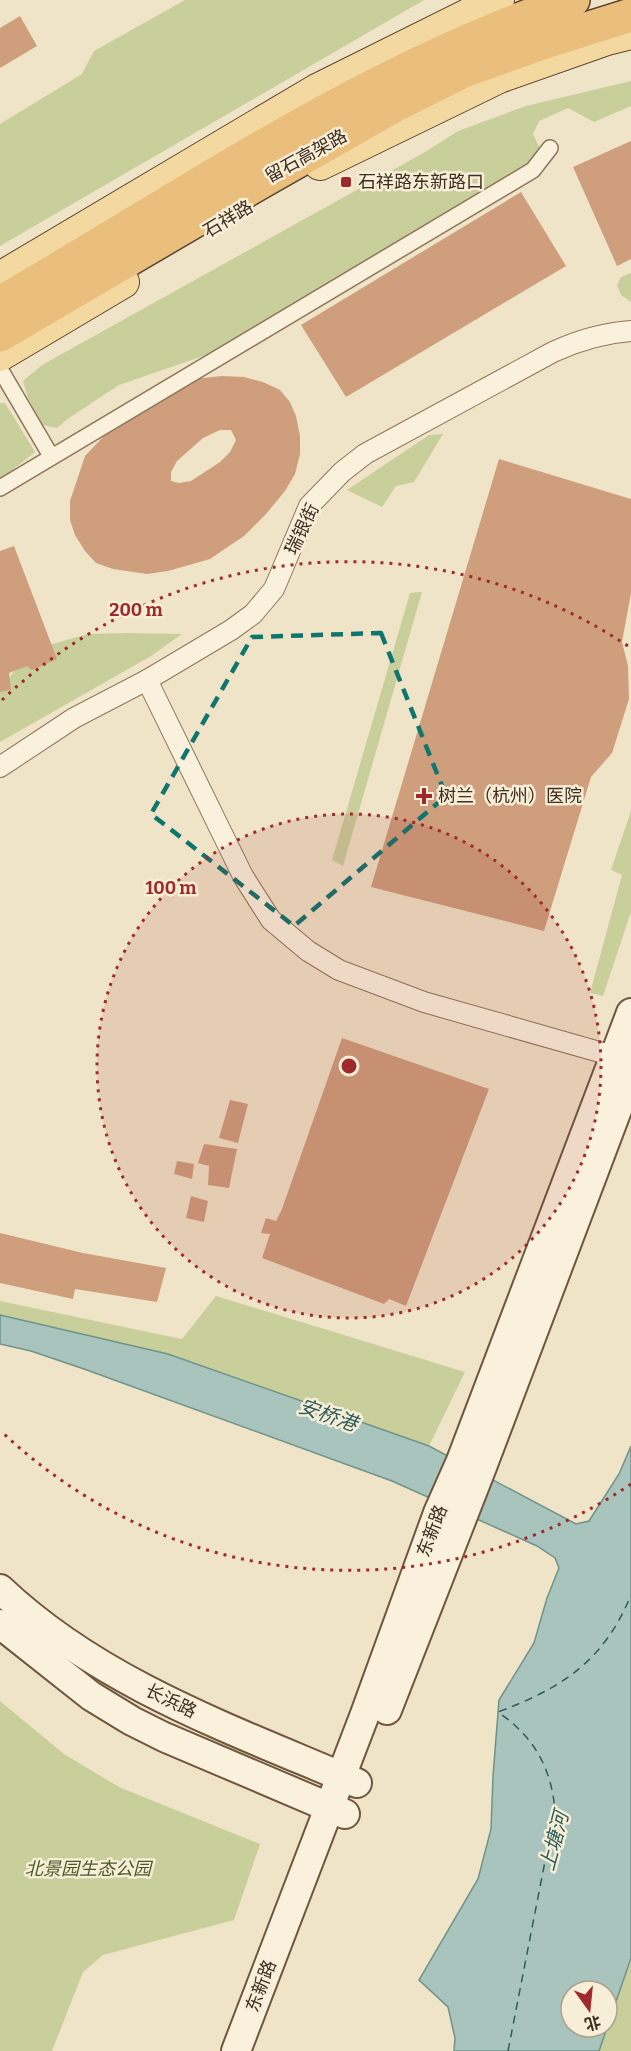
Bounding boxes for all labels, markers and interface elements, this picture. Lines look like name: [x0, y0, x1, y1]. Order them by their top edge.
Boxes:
street label: 留石高架路: [261, 125, 351, 187]
place label: 石祥路东新路口: [358, 171, 484, 193]
marker: 石祥路东新路口: [339, 175, 353, 189]
street label: 石祥路: [199, 196, 257, 242]
street label: 瑞银街: [280, 500, 324, 558]
text: 200 m: [109, 599, 163, 621]
place label: 树兰（杭州）医院: [438, 785, 582, 807]
marker: 树兰（杭州）医院: [415, 787, 433, 805]
text: 100 m: [145, 877, 197, 899]
centre of rings: [339, 1056, 359, 1076]
water label: 安桥港: [296, 1394, 363, 1437]
street label: 东新路: [412, 1502, 452, 1560]
street label: 长浜路: [142, 1679, 200, 1723]
water label: 上塘河: [535, 1805, 574, 1873]
park label: 北景园生态公园: [25, 1858, 154, 1880]
street label: 东新路: [241, 1957, 281, 2015]
north arrow: [559, 1979, 619, 2039]
text: 北: [583, 2012, 603, 2034]

